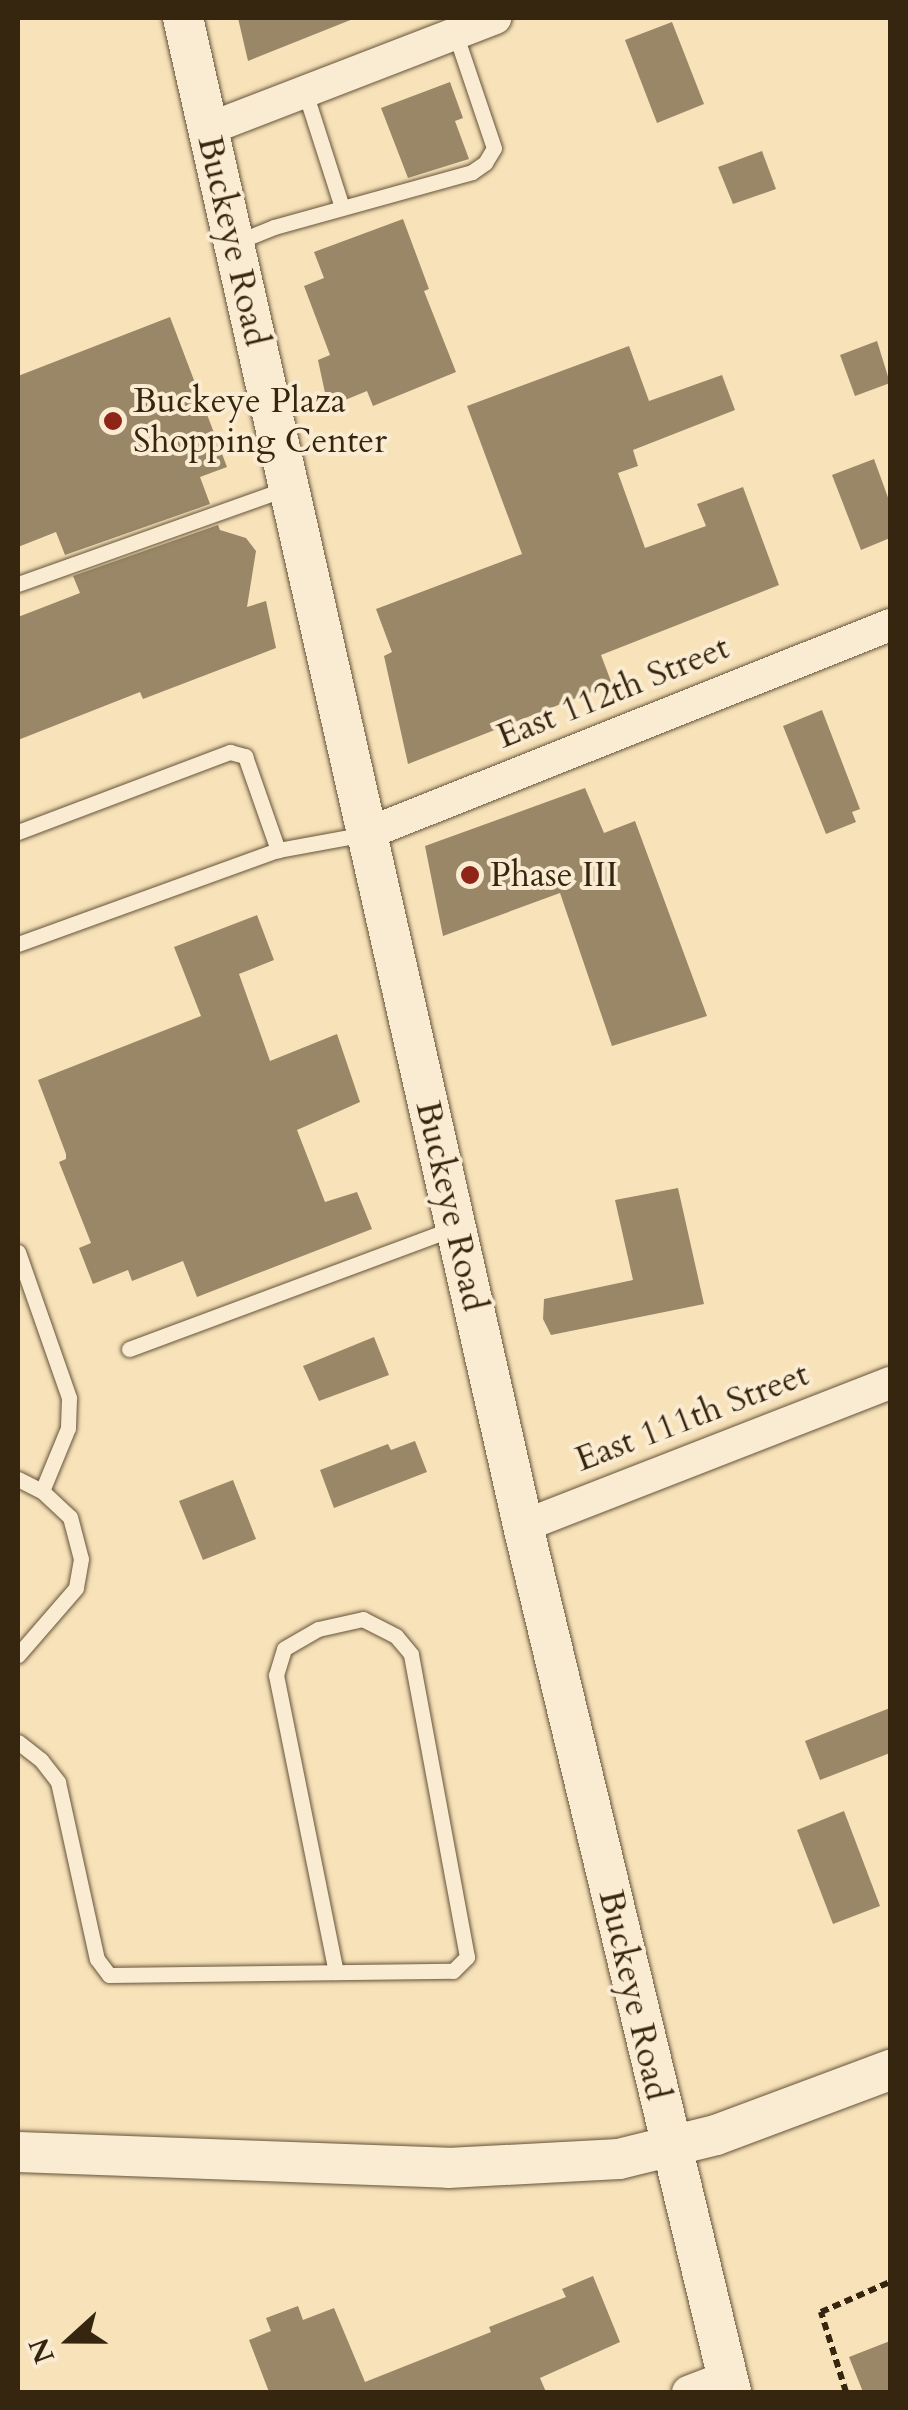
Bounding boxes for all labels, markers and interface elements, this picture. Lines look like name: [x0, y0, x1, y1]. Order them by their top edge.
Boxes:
street label: Buckeye Road: [188, 132, 278, 350]
place label: Buckeye Plaza Shopping Center: [133, 380, 387, 462]
marker: Buckeye Plaza Shopping Center: [102, 410, 124, 432]
street label: East 112th Street: [491, 626, 735, 758]
place label: Phase III: [490, 854, 618, 896]
marker: Phase III: [459, 864, 481, 886]
street label: Buckeye Road: [406, 1097, 496, 1315]
street label: East 111th Street: [569, 1353, 815, 1481]
street label: Buckeye Road: [589, 1886, 679, 2104]
north arrow: [20, 2290, 120, 2390]
text: N: [20, 2333, 64, 2369]

